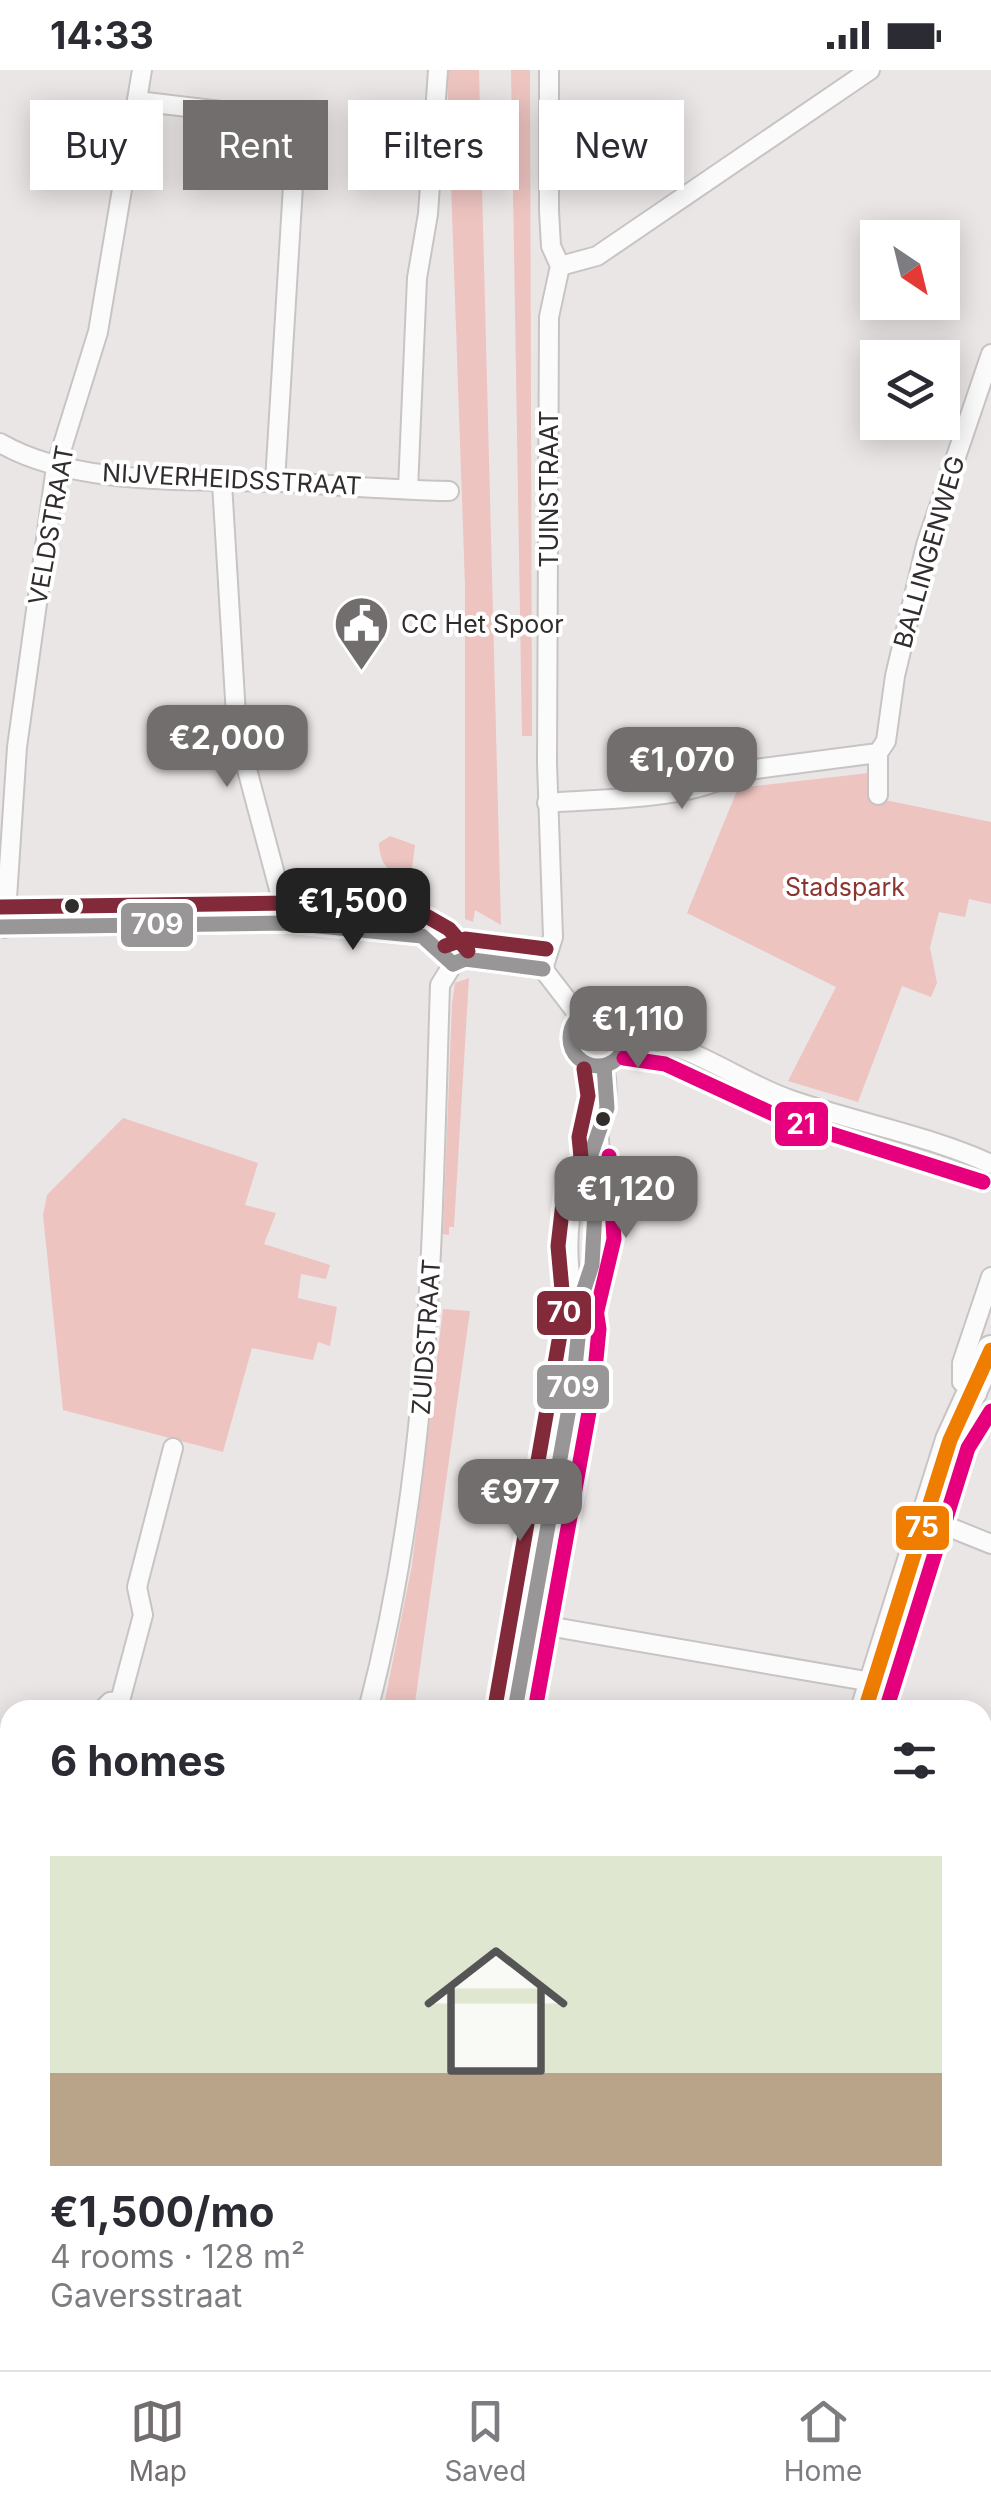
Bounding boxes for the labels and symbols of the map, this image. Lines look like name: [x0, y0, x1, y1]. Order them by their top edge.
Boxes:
north arrow: [860, 220, 960, 320]
street label: TUINSTRAAT: [534, 410, 564, 568]
street label: VELDSTRAAT: [22, 443, 80, 607]
street label: BALLINGENWEG: [887, 453, 971, 651]
street label: NIJVERHEIDSSTRAAT: [102, 457, 362, 501]
public building icon: CC Het Spoor: [332, 594, 392, 673]
place label: CC Het Spoor: [401, 609, 564, 639]
pin: €2,000: [146, 705, 308, 790]
pin: €1,070: [601, 727, 763, 812]
pin: €1,500: [272, 868, 434, 953]
park label: Stadspark: [785, 872, 905, 902]
unlabelled marker: [62, 896, 82, 916]
line badge: 709: [119, 901, 195, 949]
text: 709: [131, 907, 183, 941]
pin: €1,110: [557, 986, 719, 1071]
line badge: 21: [773, 1100, 830, 1148]
text: 21: [786, 1107, 816, 1141]
unlabelled marker: [593, 1109, 613, 1129]
pin: €1,120: [545, 1156, 707, 1241]
street label: ZUIDSTRAAT: [406, 1258, 446, 1416]
line badge: 70: [535, 1289, 593, 1337]
text: 70: [547, 1295, 581, 1329]
line badge: 709: [535, 1363, 611, 1411]
text: 709: [547, 1370, 599, 1404]
pin: €977: [461, 1459, 579, 1544]
line badge: 75: [894, 1504, 951, 1552]
text: 75: [905, 1510, 939, 1544]

